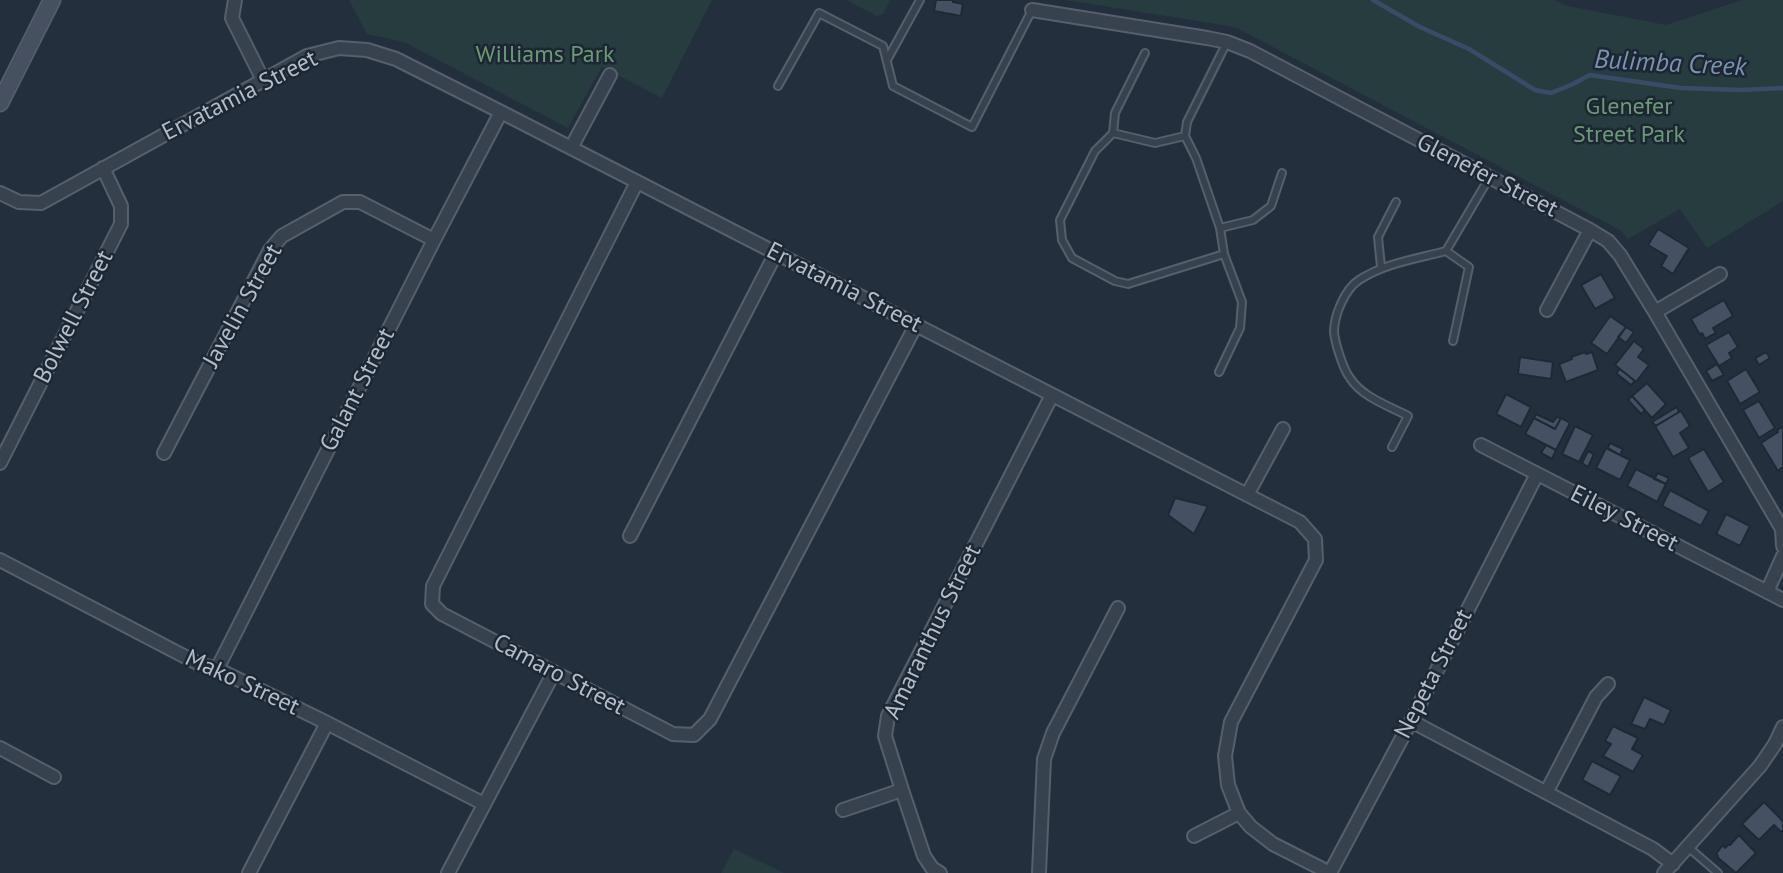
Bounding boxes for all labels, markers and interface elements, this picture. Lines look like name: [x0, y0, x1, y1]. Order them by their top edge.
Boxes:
park label: Williams Park: [476, 41, 614, 69]
water label: Bulimba Creek: [1593, 44, 1747, 84]
street label: Ervatamia Street: [158, 45, 322, 147]
park label: Glenefer Street Park: [1573, 93, 1685, 149]
street label: Glenefer Street: [1412, 128, 1562, 224]
street label: Ervatamia Street: [762, 237, 926, 339]
street label: Javelin Street: [197, 239, 289, 373]
street label: Bolwell Street: [28, 246, 120, 388]
street label: Galant Street: [315, 324, 401, 456]
street label: Eiley Street: [1565, 480, 1683, 558]
street label: Amaranthus Street: [878, 540, 988, 724]
street label: Nepeta Street: [1389, 605, 1479, 743]
street label: Camaro Street: [488, 628, 630, 722]
street label: Mako Street: [180, 644, 304, 722]

